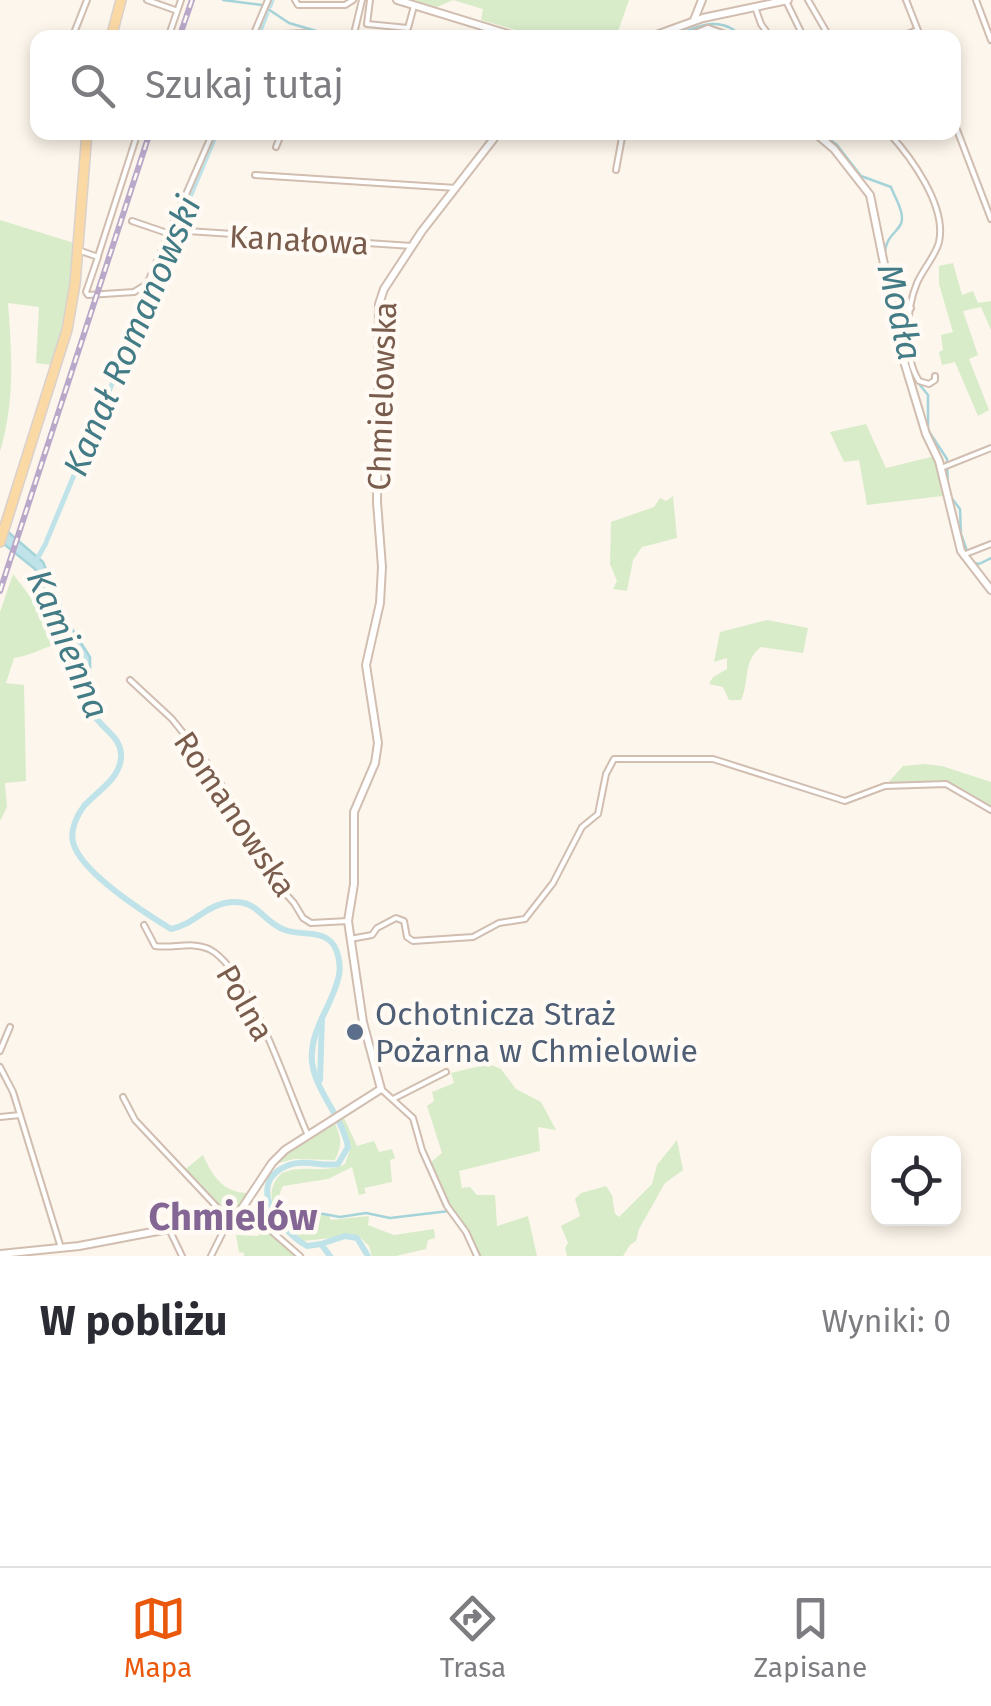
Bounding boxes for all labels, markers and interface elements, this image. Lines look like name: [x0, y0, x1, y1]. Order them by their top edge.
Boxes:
search box: [30, 30, 961, 140]
icon: search: [65, 58, 120, 113]
text: Szukaj tutaj: [145, 62, 344, 108]
water label: Kanał Romanowski: [54, 189, 210, 482]
street label: Kanałowa: [228, 217, 370, 263]
water label: Modła: [869, 260, 931, 364]
street label: Chmielowska: [360, 301, 404, 491]
water label: Kamienna: [18, 563, 118, 725]
street label: Romanowska: [166, 724, 304, 904]
street label: Polna: [208, 958, 282, 1048]
place label: Ochotnicza Straż Pożarna w Chmielowie: [375, 995, 698, 1070]
marker: Ochotnicza Straż Pożarna w Chmielowie: [344, 1021, 366, 1043]
map controls: [871, 1136, 961, 1226]
button: locate: [871, 1136, 961, 1226]
district label: Chmielów: [149, 1194, 318, 1240]
text: W pobliżu: [40, 1296, 227, 1346]
text: Wyniki: 0: [822, 1302, 951, 1340]
tab: Mapa: [124, 1591, 192, 1684]
tab: Trasa: [440, 1591, 506, 1684]
tab: Zapisane: [754, 1591, 867, 1684]

